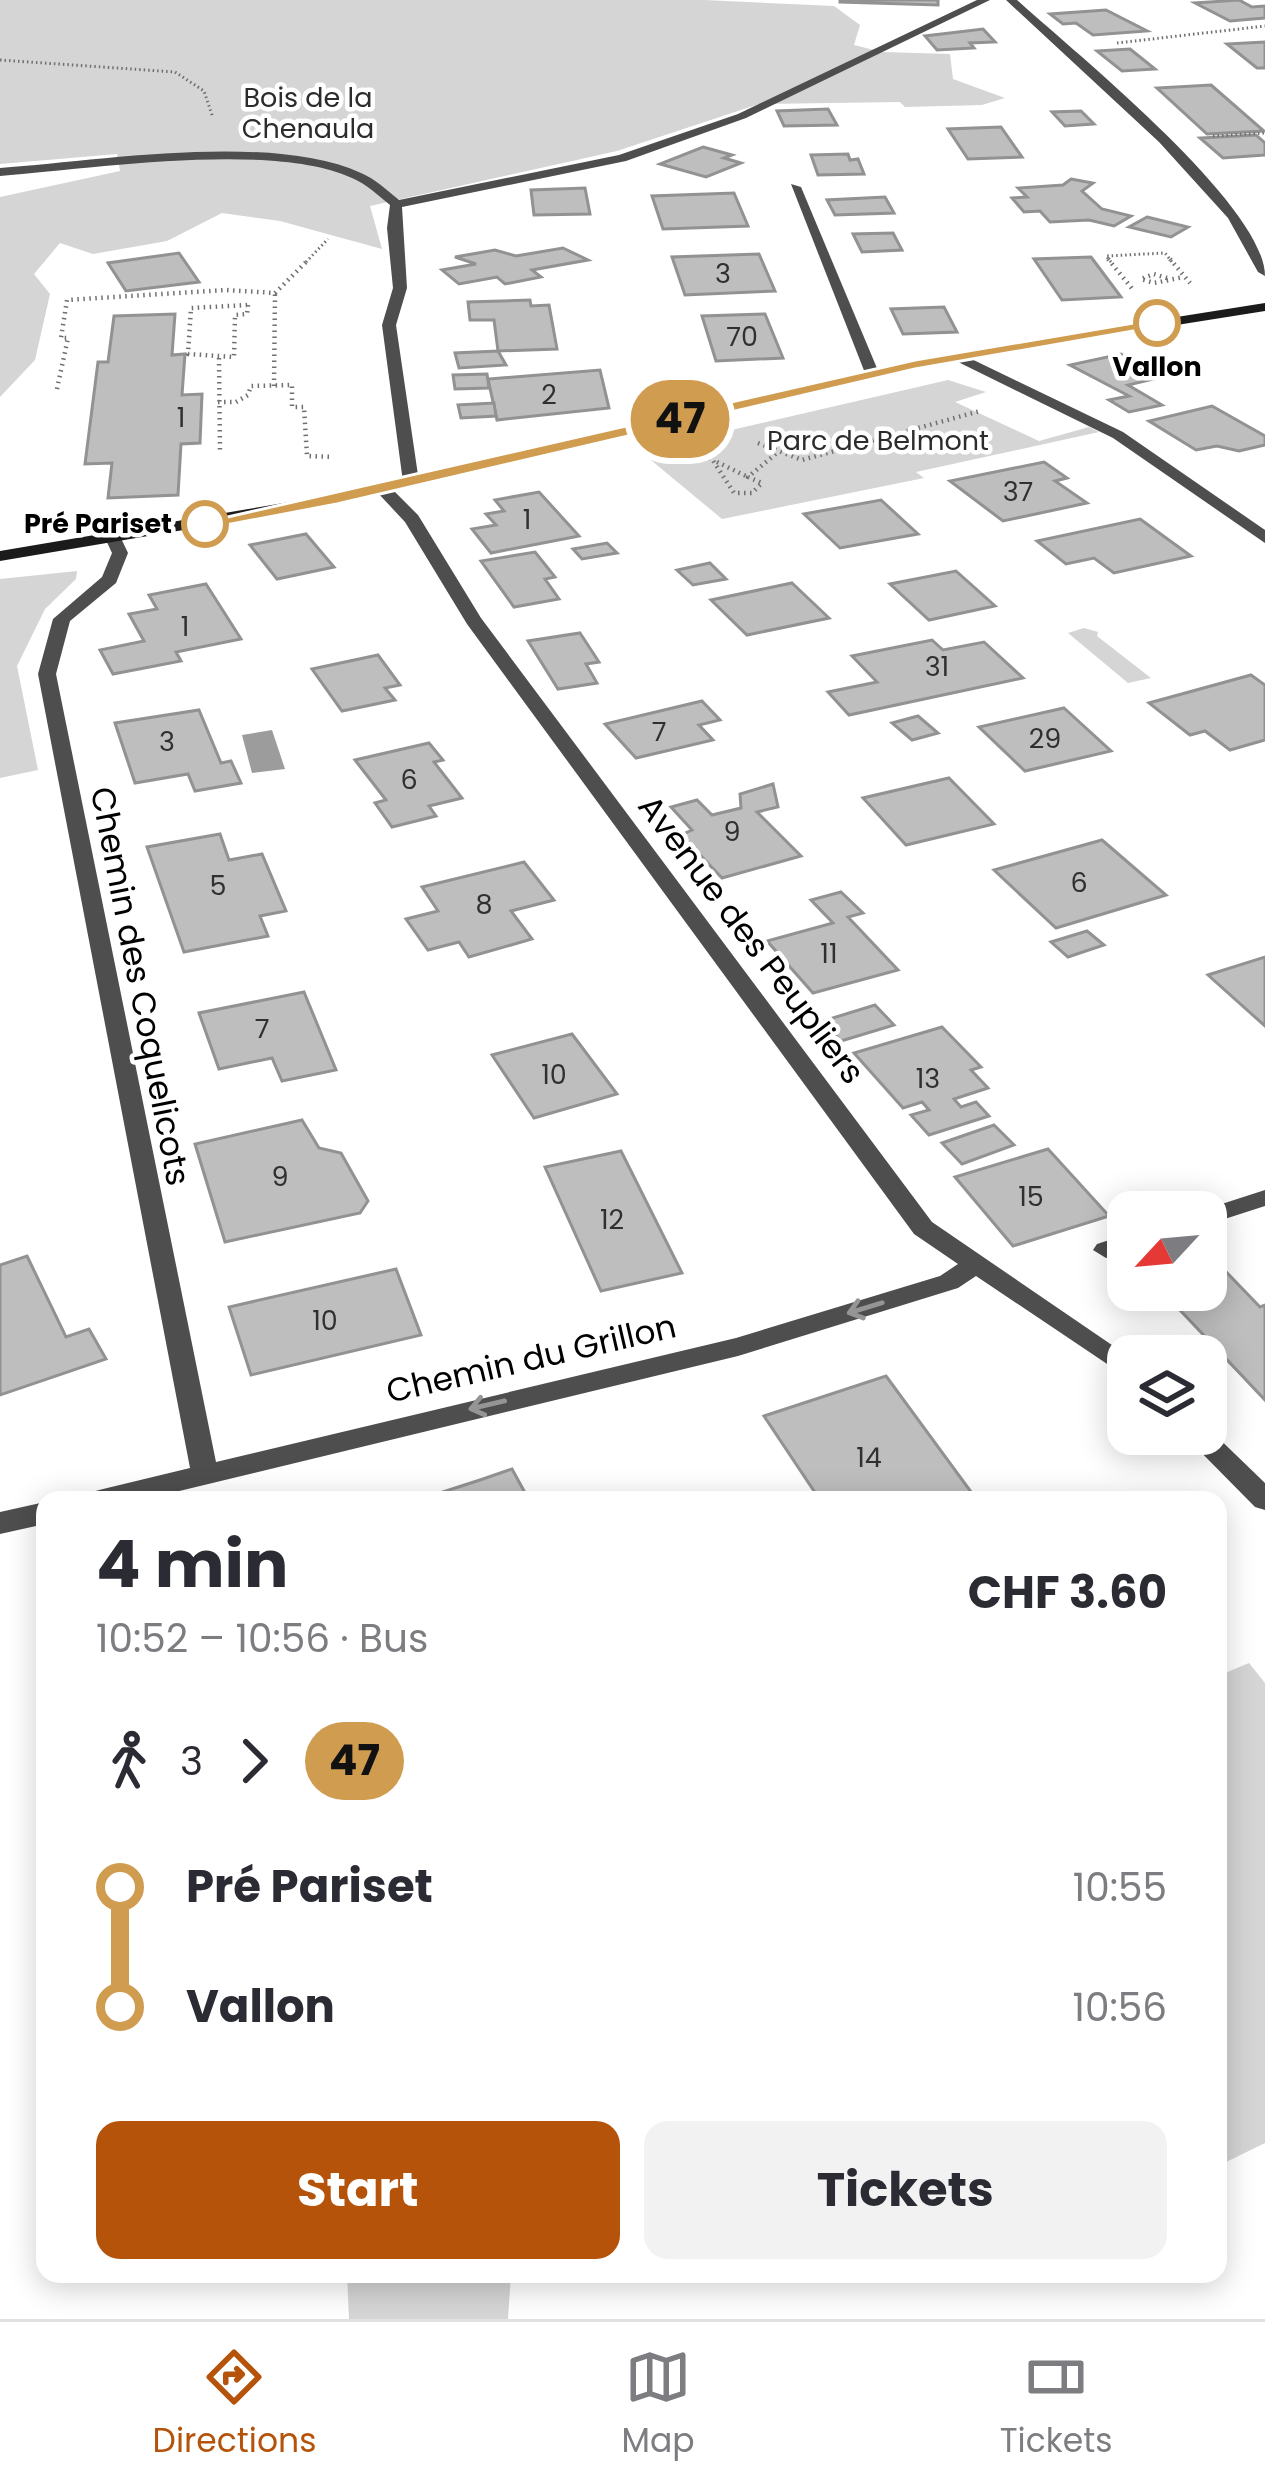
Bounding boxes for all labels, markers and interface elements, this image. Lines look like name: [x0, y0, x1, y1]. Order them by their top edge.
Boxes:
park label: Bois de la Chenaula: [242, 79, 374, 147]
house number: 3: [715, 255, 731, 292]
marker: Vallon: [1135, 301, 1179, 345]
house number: 70: [726, 318, 758, 355]
place label: Vallon: [1112, 348, 1202, 385]
house number: 2: [541, 376, 557, 413]
line badge: 47: [626, 380, 734, 458]
text: 47: [655, 389, 705, 448]
house number: 1: [177, 399, 185, 436]
park label: Parc de Belmont: [767, 422, 989, 459]
house number: 37: [1003, 473, 1033, 510]
house number: 1: [523, 501, 531, 538]
marker: Pré Pariset: [183, 502, 227, 546]
place label: Pré Pariset: [24, 505, 172, 542]
house number: 1: [181, 608, 189, 645]
house number: 31: [925, 648, 949, 685]
house number: 7: [652, 713, 666, 750]
house number: 29: [1029, 720, 1061, 757]
house number: 3: [159, 723, 175, 760]
house number: 6: [400, 761, 418, 798]
street label: Chemin des Coquelicots: [79, 783, 202, 1189]
street label: Avenue des Peupliers: [627, 785, 876, 1094]
house number: 9: [723, 813, 741, 850]
house number: 6: [1070, 864, 1088, 901]
house number: 5: [210, 867, 226, 904]
house number: 8: [475, 886, 493, 923]
house number: 11: [820, 935, 838, 972]
house number: 7: [255, 1010, 269, 1047]
house number: 10: [541, 1056, 567, 1093]
house number: 13: [916, 1060, 940, 1097]
house number: 9: [271, 1158, 289, 1195]
house number: 15: [1018, 1178, 1044, 1215]
north arrow: [1107, 1191, 1227, 1311]
map controls: [1107, 1191, 1227, 1455]
house number: 12: [600, 1201, 624, 1238]
one-way arrow: [847, 1298, 885, 1320]
house number: 10: [312, 1302, 338, 1339]
street label: Chemin du Grillon: [382, 1302, 681, 1415]
button: layers: [1107, 1335, 1227, 1455]
one-way arrow: [469, 1395, 507, 1417]
house number: 14: [856, 1439, 882, 1476]
text: 4 min: [96, 1518, 289, 1610]
text: CHF 3.60: [968, 1561, 1167, 1624]
text: 10:52 – 10:56 · Bus: [96, 1611, 428, 1666]
icon: walk: [96, 1728, 162, 1794]
icon: forward: [221, 1728, 287, 1794]
text: 47: [329, 1731, 380, 1790]
text: 3: [180, 1734, 203, 1789]
text: Pré Pariset: [186, 1855, 433, 1918]
text: 10:55: [1073, 1860, 1167, 1915]
text: Vallon: [186, 1975, 335, 2038]
text: 10:56: [1072, 1980, 1167, 2035]
button: Start: [96, 2121, 620, 2259]
button: Tickets: [644, 2121, 1167, 2259]
tab: Directions: [153, 2344, 316, 2466]
tab: Map: [622, 2344, 695, 2466]
tab: Tickets: [1000, 2344, 1112, 2466]

